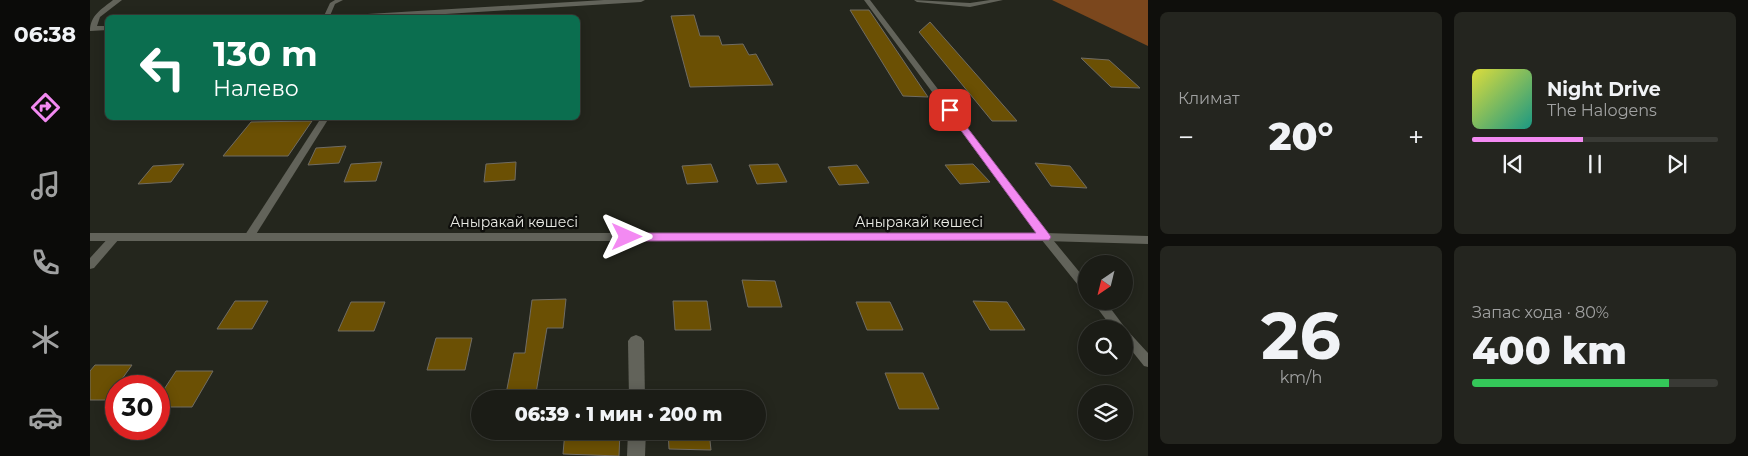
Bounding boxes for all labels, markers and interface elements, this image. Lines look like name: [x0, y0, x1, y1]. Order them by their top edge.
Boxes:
text: 06:38: [14, 21, 76, 48]
text: 130 m: [213, 32, 318, 75]
icon: left: [130, 35, 195, 100]
text: Налево: [213, 75, 299, 102]
text: Night Drive: [1547, 78, 1661, 101]
pin: [929, 89, 971, 131]
text: Климат: [1178, 89, 1240, 108]
icon: directions: [28, 90, 63, 125]
icon: arrive: [936, 96, 964, 124]
text: The Halogens: [1547, 101, 1657, 120]
text: 20°: [1269, 113, 1333, 160]
text: −: [1178, 120, 1194, 154]
text: +: [1408, 120, 1424, 154]
icon: previous: [1499, 150, 1527, 178]
icon: pause: [1581, 150, 1609, 178]
icon: next: [1663, 150, 1691, 178]
icon: music: [28, 168, 63, 203]
position arrow: [600, 210, 652, 262]
street label: Аныракай көшесі: [450, 213, 578, 231]
street label: Аныракай көшесі: [855, 213, 983, 231]
icon: phone: [28, 245, 63, 280]
north arrow: [1078, 255, 1132, 310]
map controls: [1078, 255, 1133, 440]
text: 26: [1261, 296, 1341, 375]
text: Запас хода · 80%: [1472, 303, 1609, 322]
button: search: [1078, 320, 1133, 375]
icon: climate: [28, 322, 63, 357]
text: 400 km: [1472, 327, 1627, 374]
text: km/h: [1280, 368, 1322, 387]
speed limit sign: 30: [105, 375, 170, 440]
button: layers: [1078, 385, 1133, 440]
icon: car: [28, 400, 63, 435]
text: 06:39 · 1 мин · 200 m: [515, 403, 722, 426]

